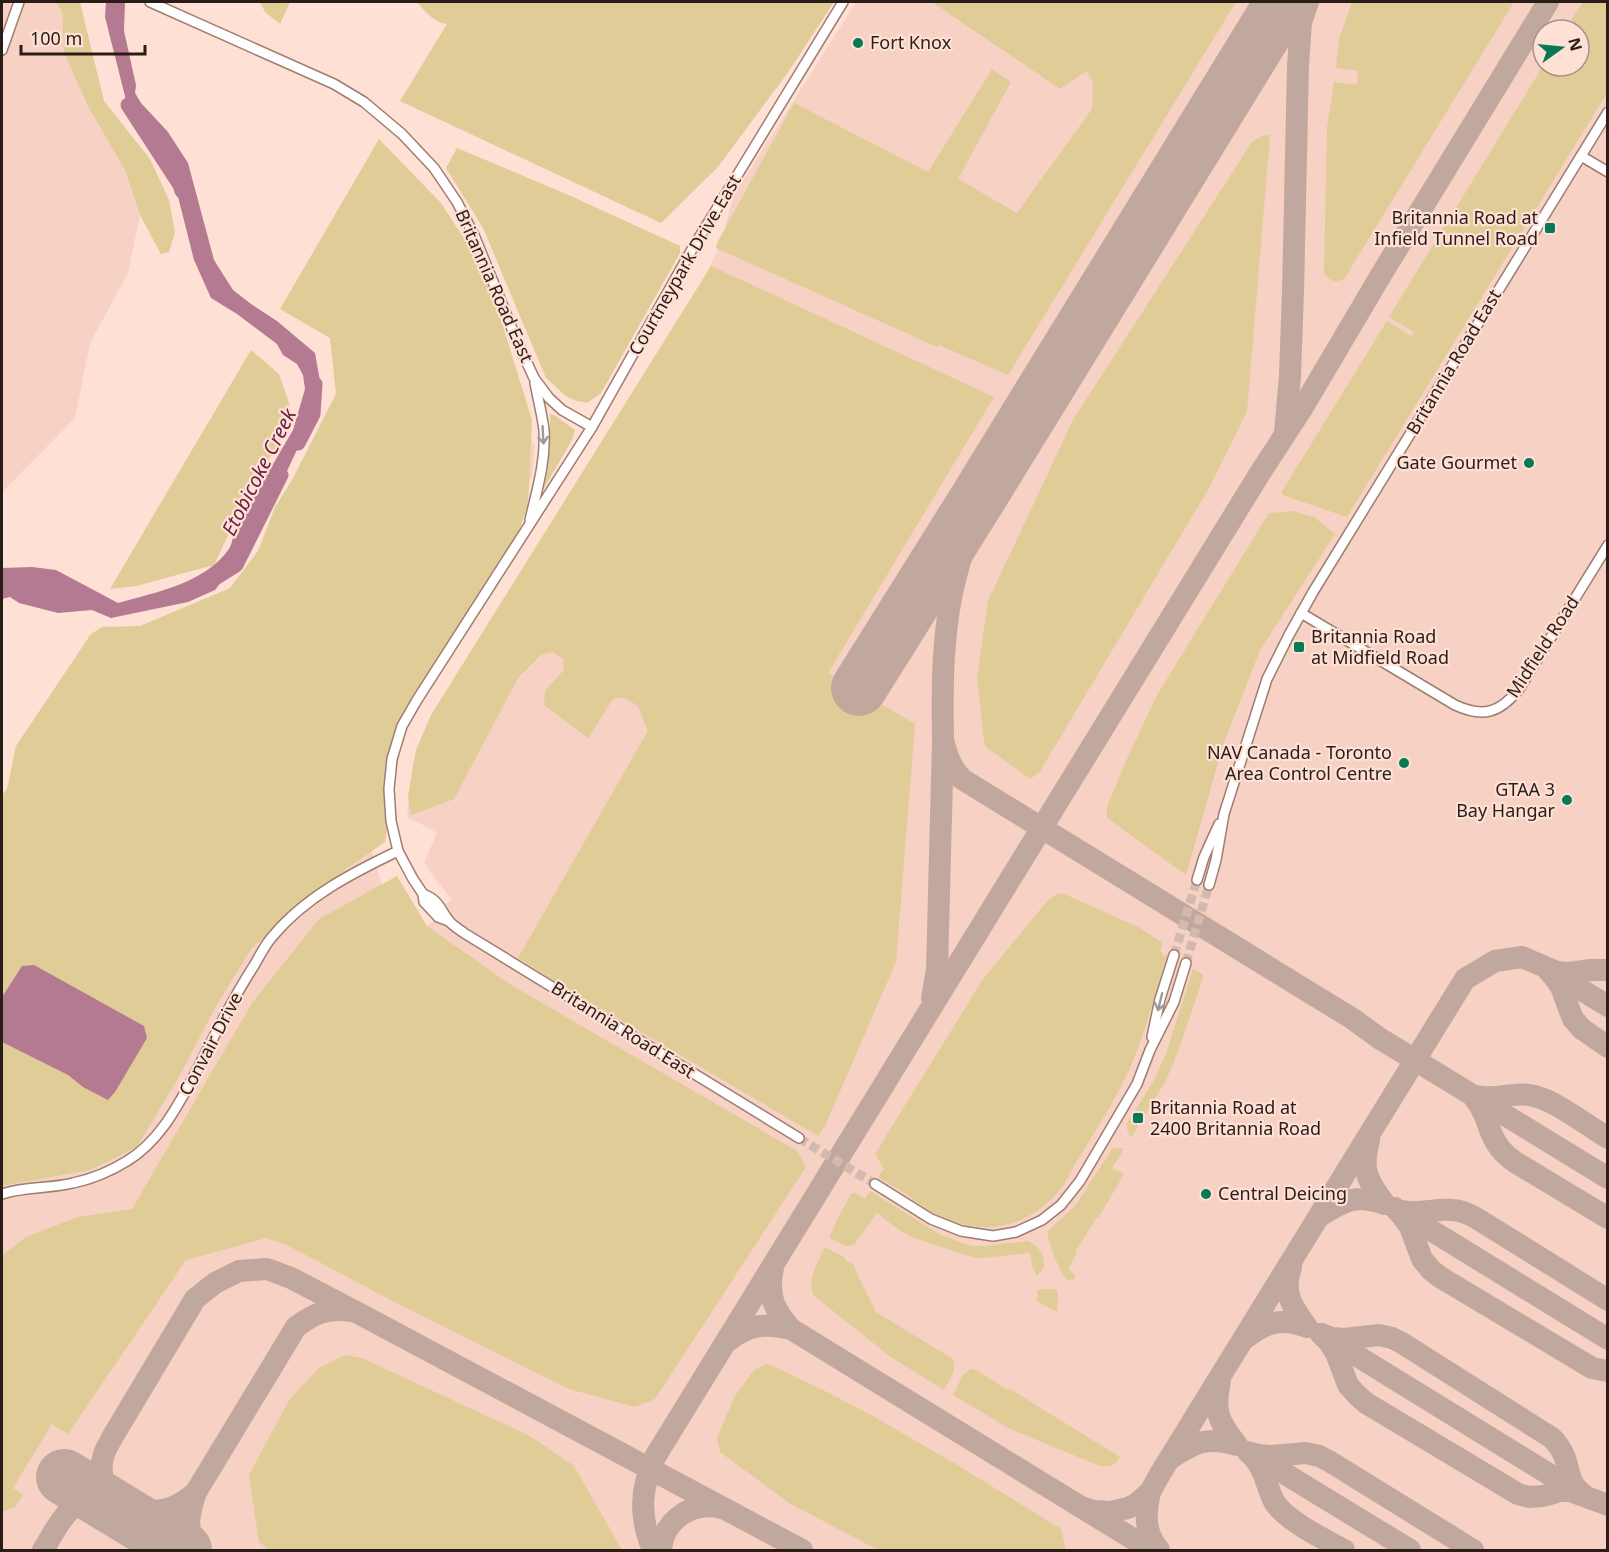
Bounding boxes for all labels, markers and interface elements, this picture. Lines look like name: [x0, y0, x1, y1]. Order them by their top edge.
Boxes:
scale bar: [21, 18, 146, 56]
north arrow: [1531, 18, 1591, 78]
text: 100 m: [30, 26, 82, 50]
place label: Fort Knox: [870, 30, 952, 54]
text: N: [1563, 35, 1588, 53]
marker: Fort Knox: [851, 36, 865, 50]
street label: Courtneypark Drive East: [623, 169, 746, 359]
street label: Britannia Road East: [450, 205, 540, 366]
place label: Britannia Road at Infield Tunnel Road: [1374, 205, 1538, 250]
marker: Britannia Road at Infield Tunnel Road: [1543, 221, 1557, 235]
street label: Britannia Road East: [1400, 284, 1506, 438]
water label: Etobicoke Creek: [215, 403, 303, 540]
one-way arrow: [538, 425, 549, 445]
place label: Gate Gourmet: [1396, 450, 1517, 474]
marker: Gate Gourmet: [1522, 456, 1536, 470]
street label: Midfield Road: [1500, 591, 1584, 702]
place label: Britannia Road at Midfield Road: [1311, 624, 1449, 669]
marker: Britannia Road at Midfield Road: [1292, 640, 1306, 654]
place label: NAV Canada - Toronto Area Control Centre: [1207, 740, 1392, 785]
marker: NAV Canada - Toronto Area Control Centre: [1397, 756, 1411, 770]
place label: GTAA 3 Bay Hangar: [1456, 777, 1556, 822]
marker: GTAA 3 Bay Hangar: [1560, 793, 1574, 807]
street label: Britannia Road East: [547, 975, 700, 1083]
street label: Convair Drive: [173, 988, 247, 1099]
one-way arrow: [1154, 993, 1166, 1012]
place label: Britannia Road at 2400 Britannia Road: [1150, 1095, 1321, 1140]
marker: Britannia Road at 2400 Britannia Road: [1131, 1111, 1145, 1125]
place label: Central Deicing: [1218, 1181, 1347, 1205]
marker: Central Deicing: [1199, 1187, 1213, 1201]

